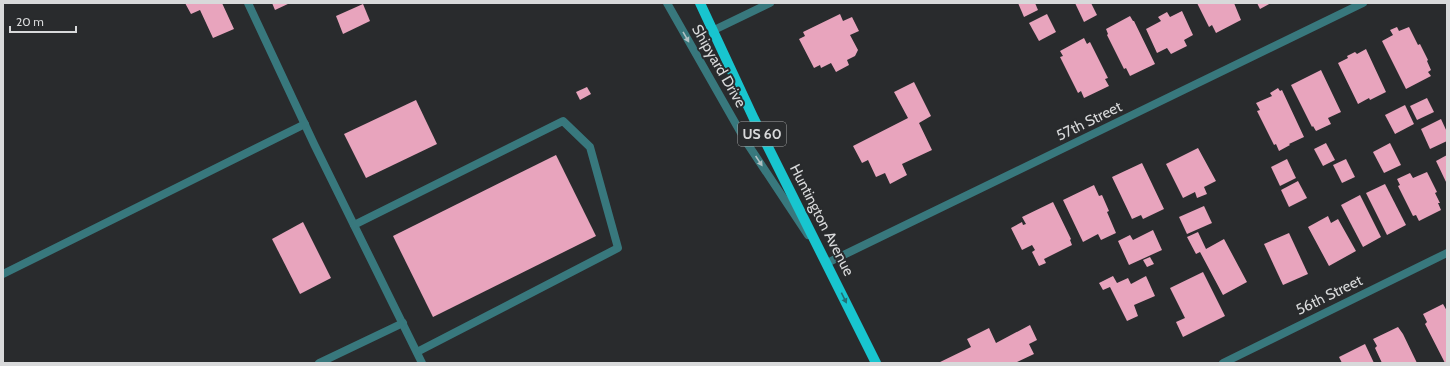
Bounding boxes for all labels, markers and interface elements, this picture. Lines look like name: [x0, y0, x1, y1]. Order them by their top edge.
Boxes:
scale bar: [10, 8, 76, 34]
text: 20 m: [16, 14, 44, 29]
street label: Shipyard Drive: [688, 21, 750, 111]
one-way arrow: [683, 31, 689, 43]
street label: 57th Street: [1053, 97, 1125, 145]
road number: US 60: [738, 122, 786, 146]
one-way arrow: [755, 156, 763, 166]
street label: Huntington Avenue: [786, 161, 858, 279]
street label: 56th Street: [1293, 271, 1365, 319]
one-way arrow: [841, 292, 847, 304]

